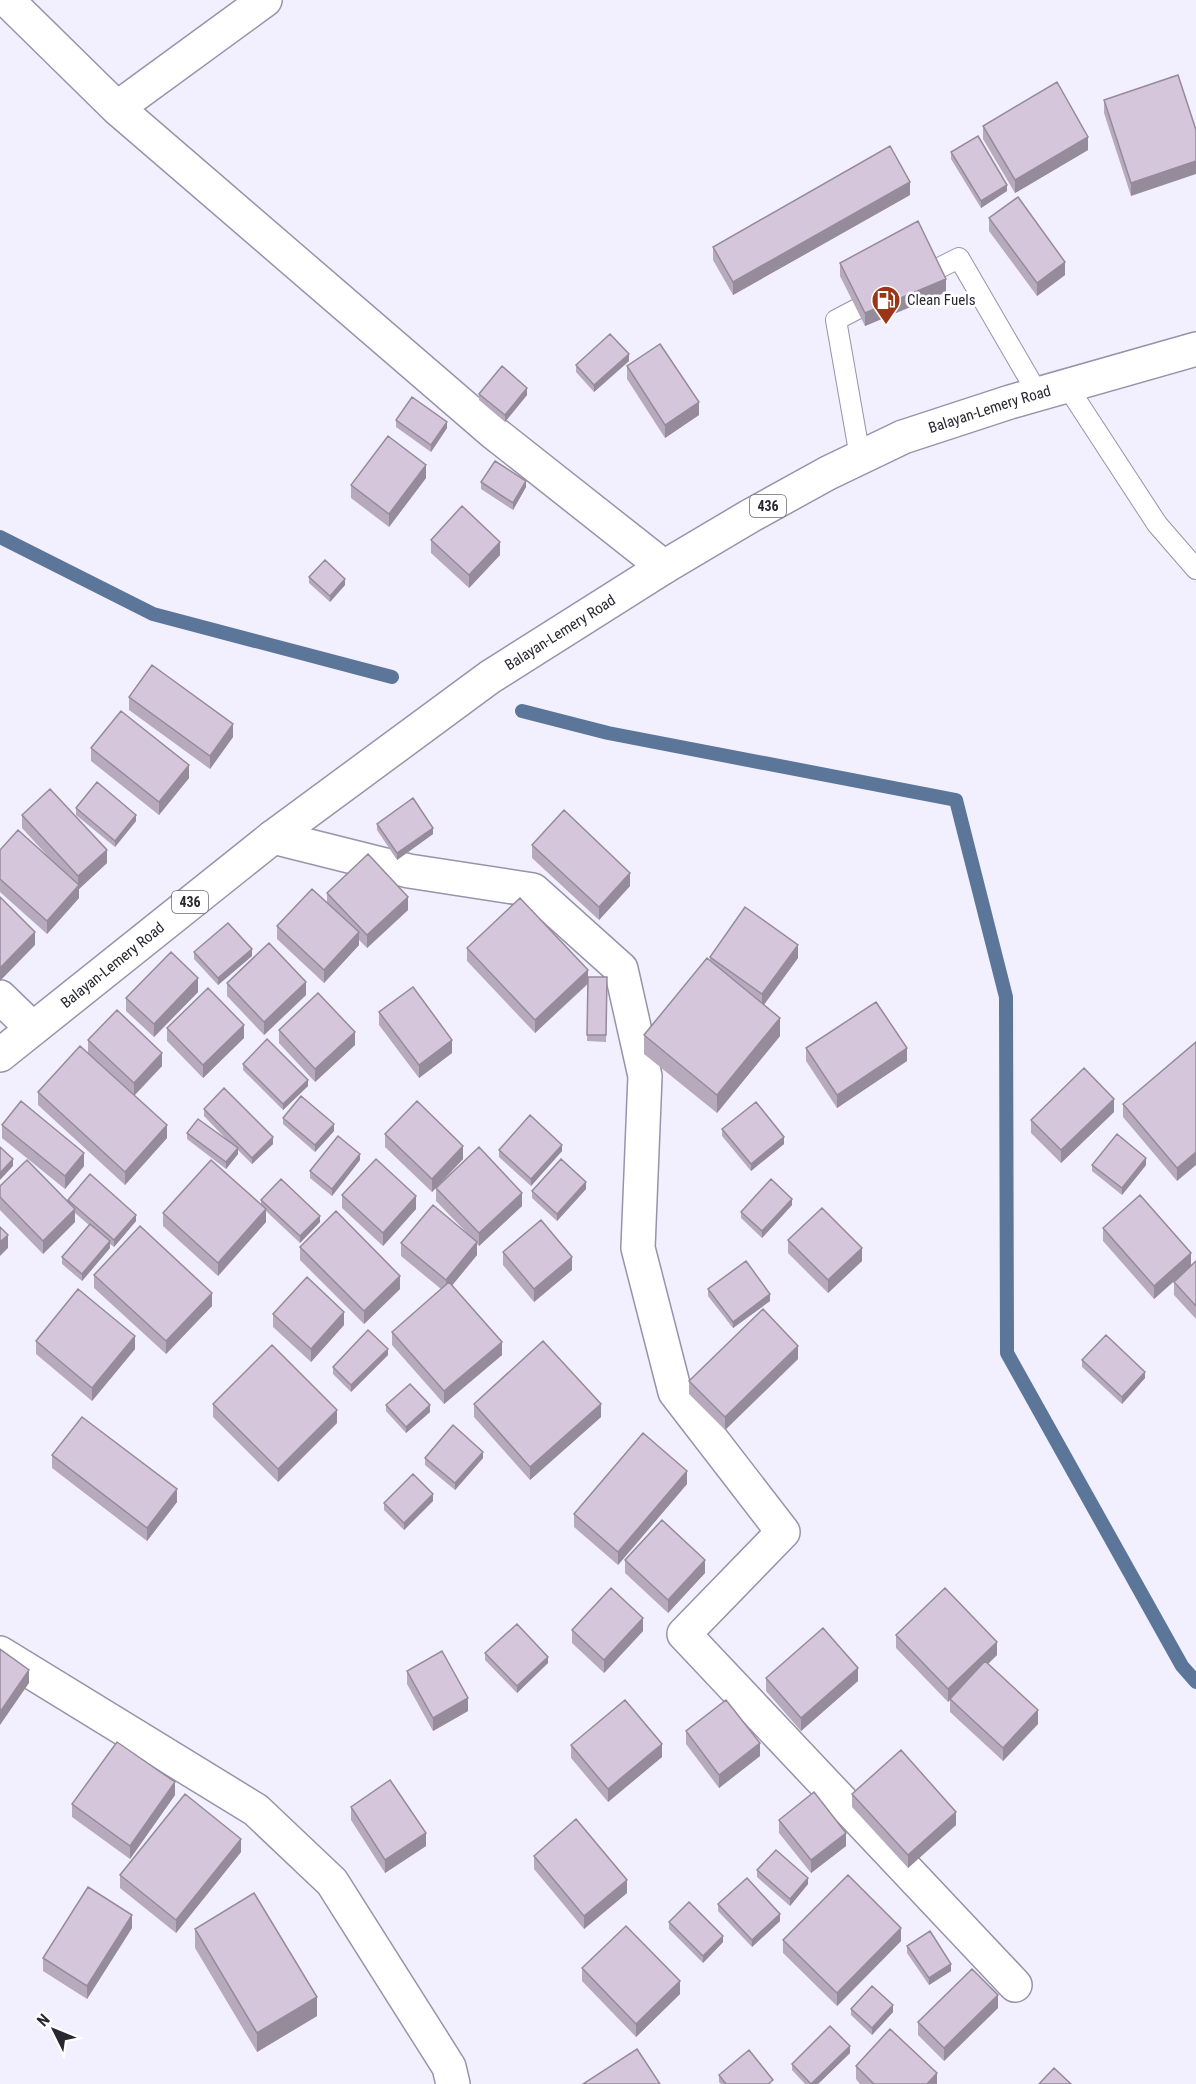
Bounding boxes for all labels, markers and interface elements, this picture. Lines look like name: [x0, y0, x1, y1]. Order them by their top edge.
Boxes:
fuel station icon: Clean Fuels: [870, 284, 902, 326]
place label: Clean Fuels: [907, 291, 976, 309]
street label: Balayan-Lemery Road: [926, 382, 1053, 437]
road number: 436: [750, 495, 786, 517]
street label: Balayan-Lemery Road: [502, 591, 619, 674]
road number: 436: [172, 891, 208, 913]
street label: Balayan-Lemery Road: [57, 918, 168, 1012]
north arrow: [24, 2000, 84, 2060]
text: N: [33, 2010, 54, 2030]

